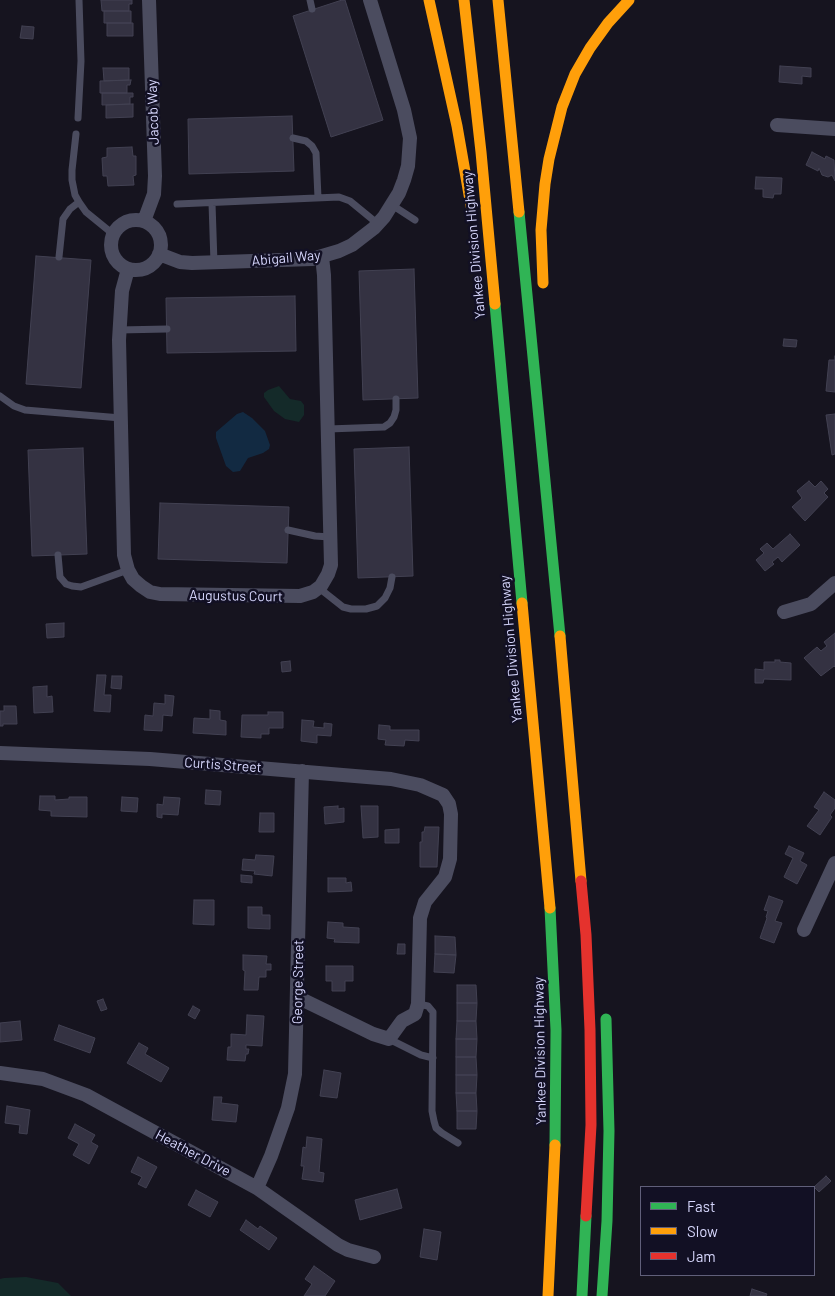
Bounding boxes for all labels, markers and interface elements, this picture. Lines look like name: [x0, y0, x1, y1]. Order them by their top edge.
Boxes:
street label: Jacob Way: [143, 79, 163, 145]
street label: Yankee Division Highway: [459, 170, 489, 320]
street label: Abigail Way: [251, 247, 321, 269]
street label: Yankee Division Highway: [496, 574, 526, 724]
street label: Augustus Court: [189, 587, 283, 605]
street label: Curtis Street: [184, 754, 262, 776]
street label: George Street: [289, 940, 307, 1024]
street label: Yankee Division Highway: [530, 977, 550, 1125]
street label: Heather Drive: [153, 1126, 233, 1180]
legend: [640, 1186, 815, 1276]
text: Fast: [687, 1197, 715, 1215]
text: Slow: [687, 1222, 718, 1240]
text: Jam: [687, 1247, 716, 1265]

